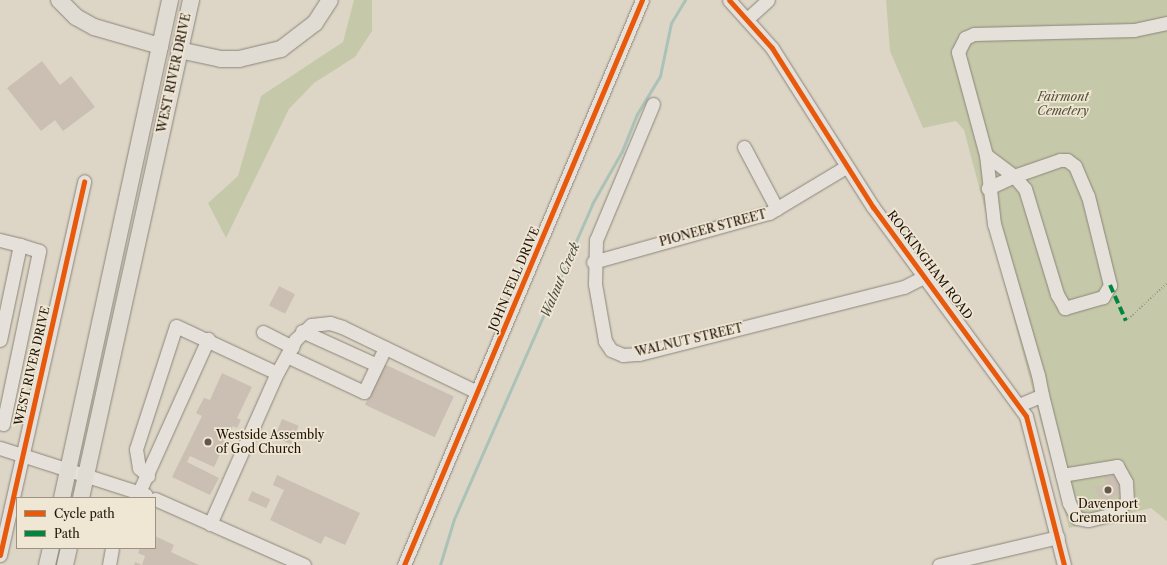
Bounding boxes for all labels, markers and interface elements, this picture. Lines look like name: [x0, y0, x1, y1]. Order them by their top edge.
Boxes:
street label: WEST RIVER DRIVE: [154, 11, 194, 135]
park label: Fairmont Cemetery: [1037, 90, 1089, 118]
street label: PIONEER STREET: [658, 207, 768, 249]
street label: ROCKINGHAM ROAD: [884, 208, 976, 322]
street label: JOHN FELL DRIVE: [485, 225, 543, 333]
water label: Walnut Creek: [537, 240, 583, 320]
street label: WEST RIVER DRIVE: [11, 305, 53, 427]
street label: WALNUT STREET: [633, 321, 745, 359]
place label: Westside Assembly of God Church: [216, 428, 325, 456]
marker: Westside Assembly of God Church: [203, 437, 213, 447]
marker: Davenport Crematorium: [1103, 485, 1113, 495]
legend: [16, 497, 156, 549]
place label: Davenport Crematorium: [1069, 497, 1147, 525]
text: Cycle path: [54, 506, 115, 521]
text: Path: [54, 526, 80, 541]

